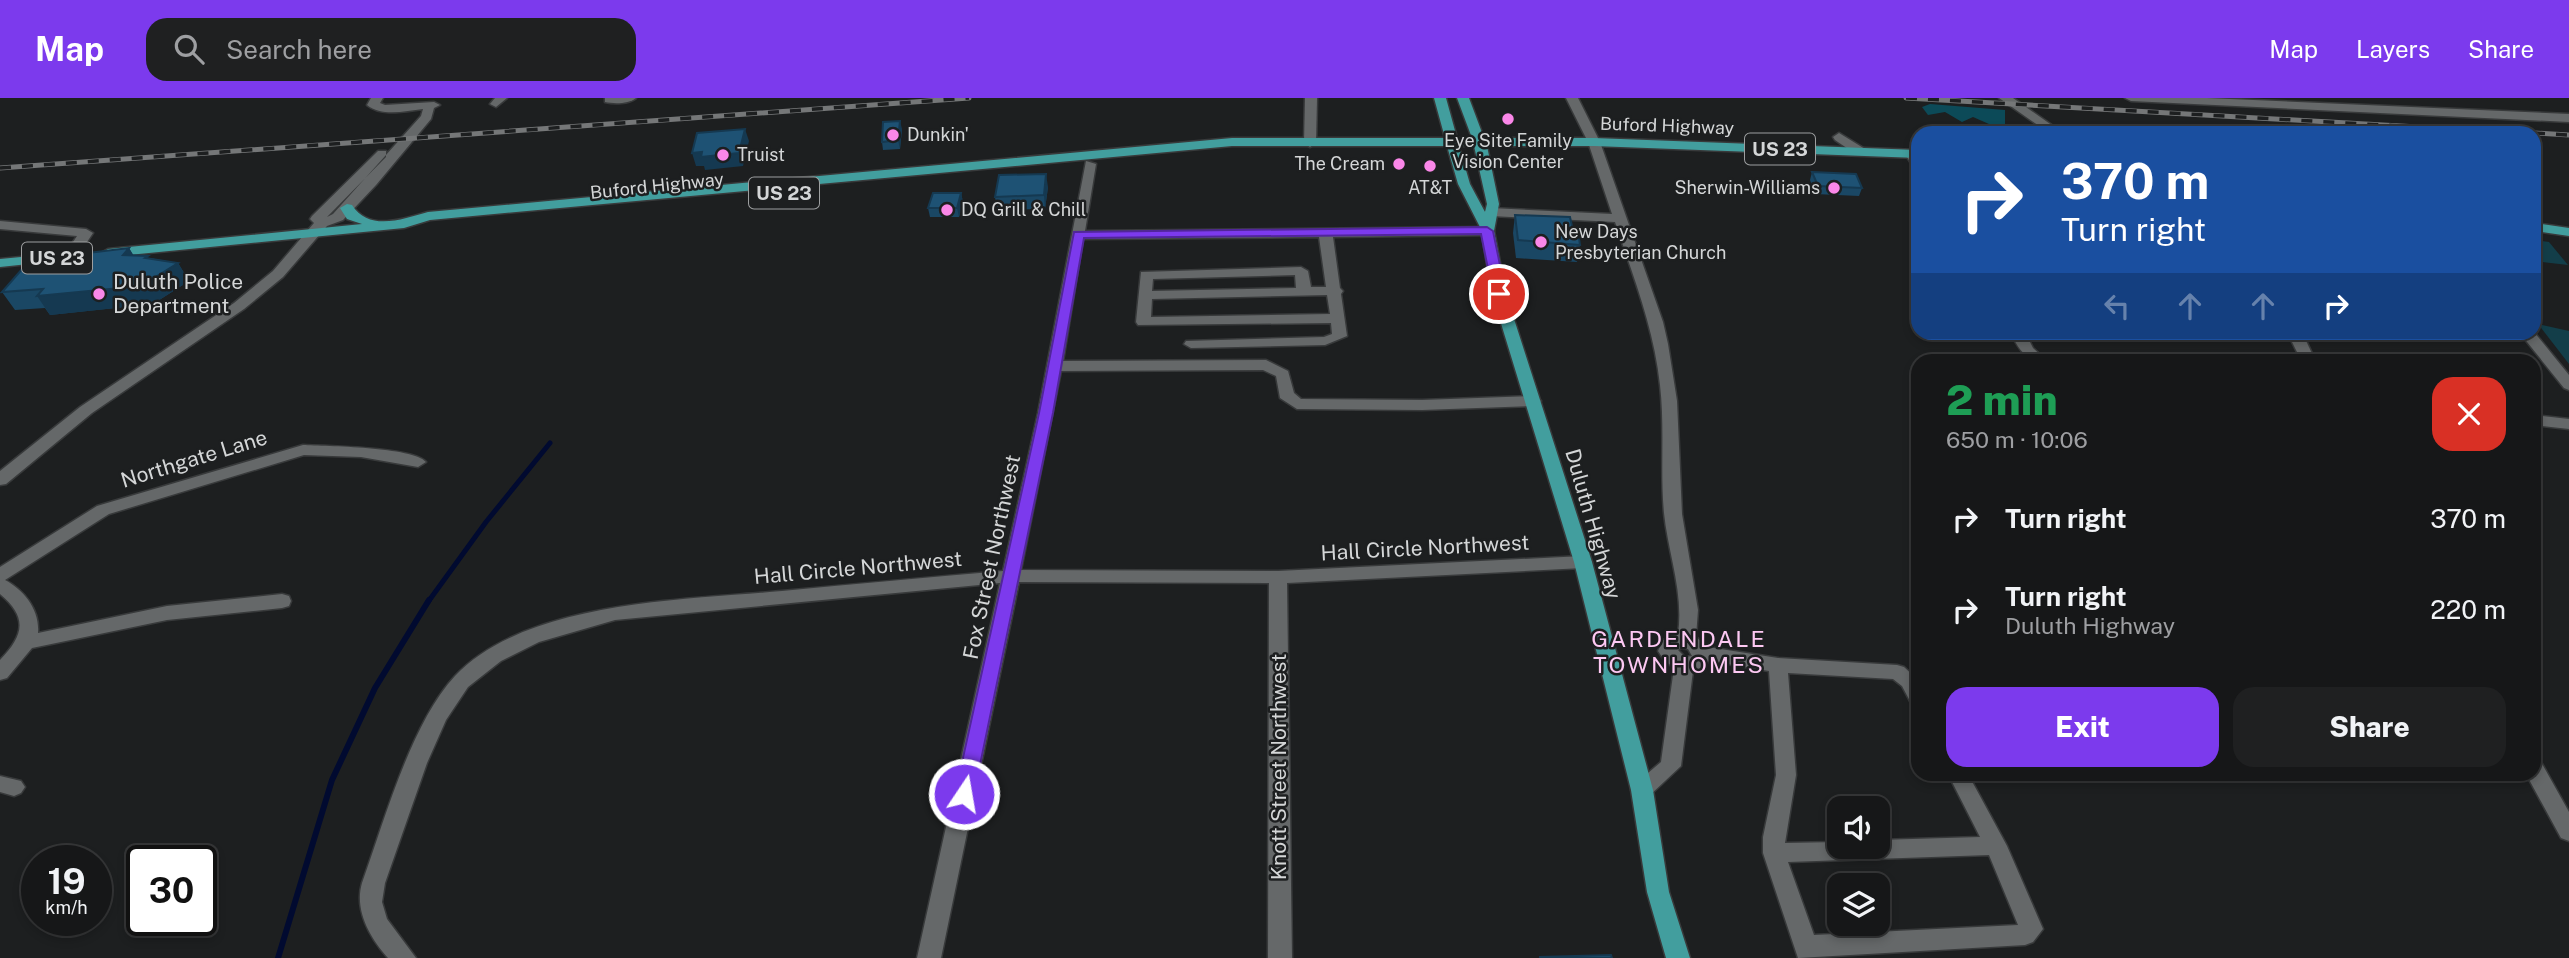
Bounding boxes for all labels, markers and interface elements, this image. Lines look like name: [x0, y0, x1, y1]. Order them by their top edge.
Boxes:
search box: [146, 18, 636, 81]
text: Map: [35, 30, 104, 68]
icon: search: [170, 30, 208, 68]
text: Search here: [226, 34, 372, 65]
text: Map: [2269, 35, 2318, 63]
text: Layers: [2356, 35, 2430, 63]
text: Share: [2468, 35, 2534, 63]
marker: Eye Site Family Vision Center: [1500, 111, 1516, 127]
street label: Buford Highway: [1600, 113, 1735, 138]
place label: Dunkin': [907, 124, 969, 145]
marker: Dunkin': [885, 127, 901, 143]
place label: Eye Site Family Vision Center: [1444, 130, 1572, 172]
road number: US 23: [1745, 134, 1815, 164]
place label: Truist: [737, 144, 785, 165]
marker: Truist: [715, 147, 731, 163]
text: 370 m: [2061, 152, 2210, 210]
place label: The Cream: [1295, 153, 1385, 174]
icon: right: [1946, 154, 2037, 245]
marker: The Cream: [1391, 156, 1407, 172]
marker: AT&T: [1422, 158, 1438, 174]
street label: Buford Highway: [589, 168, 725, 203]
place label: AT&T: [1408, 177, 1452, 198]
place label: Sherwin-Williams: [1674, 177, 1820, 198]
road number: US 23: [749, 178, 819, 208]
marker: Sherwin-Williams: [1826, 180, 1842, 196]
place label: DQ Grill & Chill: [961, 199, 1086, 220]
marker: DQ Grill & Chill: [939, 202, 955, 218]
text: Turn right: [2061, 211, 2206, 248]
place label: New Days Presbyterian Church: [1555, 221, 1726, 263]
marker: New Days Presbyterian Church: [1533, 234, 1549, 250]
road number: US 23: [22, 242, 92, 274]
pin: [1469, 264, 1529, 324]
place label: Duluth Police Department: [113, 269, 243, 318]
icon: arrive: [1480, 275, 1518, 313]
marker: Duluth Police Department: [91, 286, 107, 302]
icon: left: [2098, 287, 2136, 325]
icon: ahead: [2171, 287, 2209, 325]
icon: ahead: [2244, 287, 2282, 325]
icon: right: [2317, 287, 2355, 325]
text: 2 min: [1946, 375, 2058, 424]
button: close: [2432, 377, 2506, 451]
street label: Northgate Lane: [118, 424, 270, 493]
text: 650 m · 10:06: [1946, 426, 2088, 453]
street label: Duluth Highway: [1560, 446, 1627, 602]
street label: Fox Street Northwest: [958, 452, 1025, 662]
icon: right: [1946, 500, 1984, 538]
text: Turn right: [2005, 503, 2127, 534]
text: 370 m: [2430, 503, 2506, 534]
street label: Hall Circle Northwest: [1320, 530, 1530, 565]
street label: Hall Circle Northwest: [753, 546, 963, 589]
text: Turn right: [2005, 581, 2127, 612]
icon: right: [1946, 591, 1984, 629]
text: 220 m: [2430, 594, 2506, 625]
text: Duluth Highway: [2005, 612, 2175, 639]
district label: GARDENDALE TOWNHOMES: [1591, 625, 1767, 678]
street label: Knott Street Northwest: [1266, 654, 1291, 880]
button: Exit: [1946, 687, 2219, 767]
button: Share: [2233, 687, 2506, 767]
position arrow: [927, 757, 1001, 831]
map controls: [1827, 796, 1890, 936]
button: sound: [1827, 796, 1890, 859]
speed limit sign: 30: [126, 845, 217, 936]
text: 19: [47, 861, 86, 902]
button: layers: [1827, 873, 1890, 936]
text: km/h: [45, 897, 88, 918]

